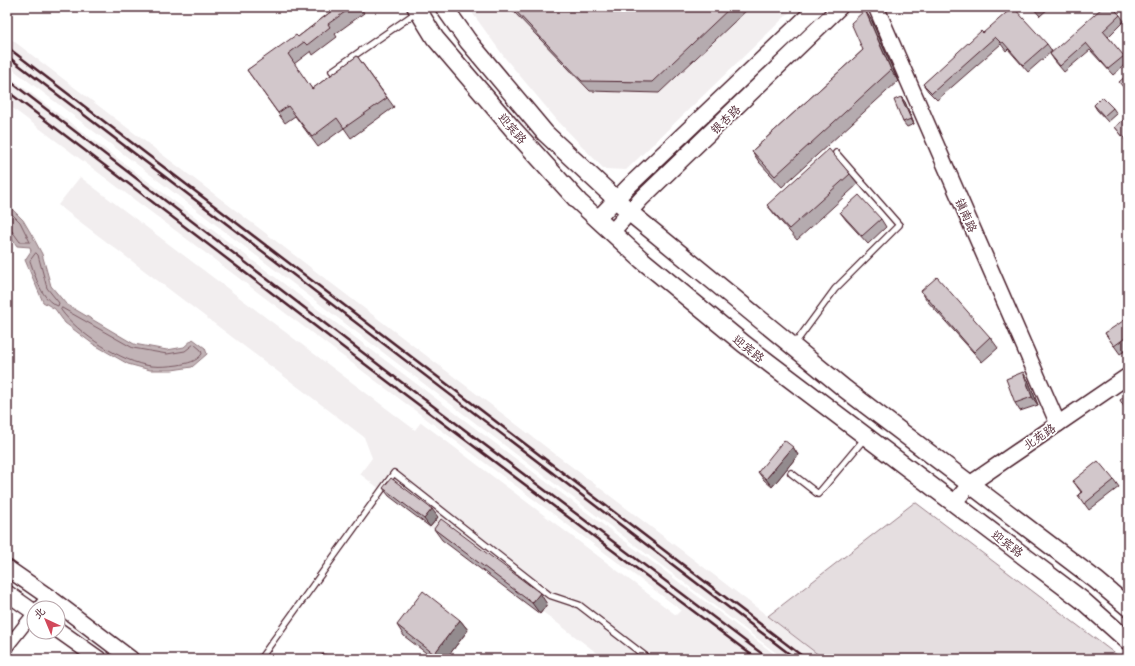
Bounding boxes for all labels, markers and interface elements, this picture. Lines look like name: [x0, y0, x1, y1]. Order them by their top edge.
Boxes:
street label: 银杏路: [706, 100, 744, 138]
street label: 迎宾路: [494, 109, 532, 147]
street label: 镇南路: [951, 195, 983, 235]
street label: 迎宾路: [729, 330, 769, 366]
street label: 北苑路: [1019, 418, 1059, 454]
street label: 迎宾路: [988, 525, 1028, 561]
north arrow: [26, 600, 66, 640]
text: 北: [29, 603, 49, 622]

